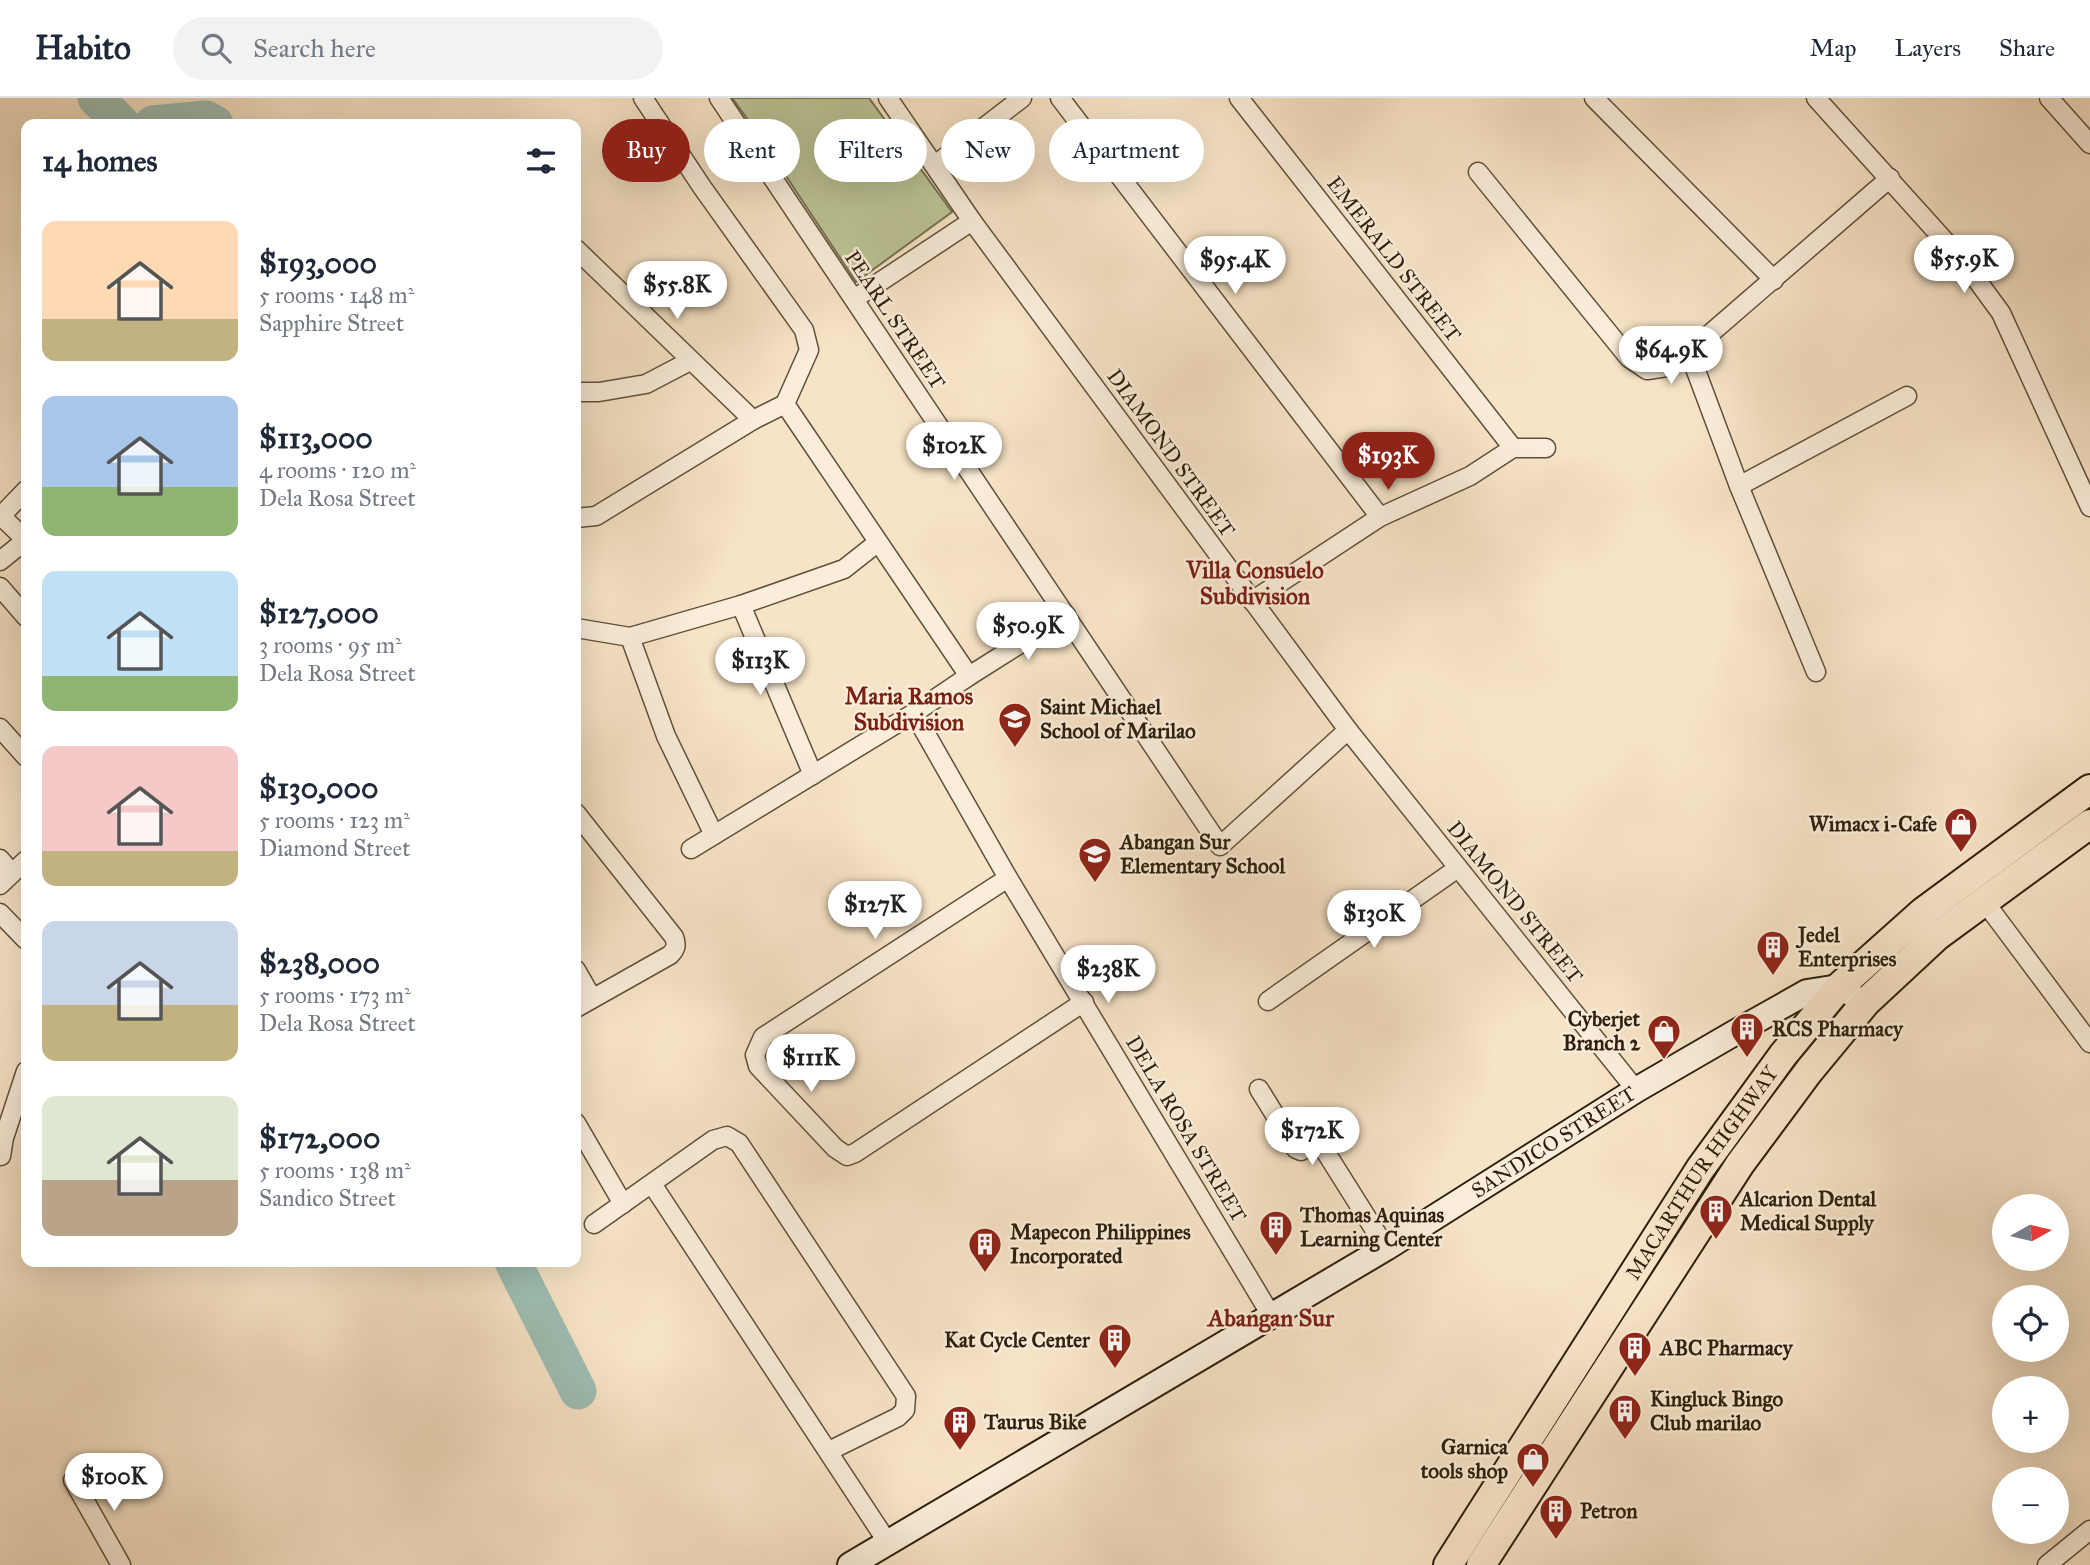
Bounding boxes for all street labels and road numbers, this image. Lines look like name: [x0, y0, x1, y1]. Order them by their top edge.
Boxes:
street label: EMERALD STREET: [1321, 171, 1467, 347]
street label: PEARL STREET: [839, 246, 951, 394]
street label: DIAMOND STREET: [1101, 364, 1241, 542]
street label: DIAMOND STREET: [1442, 816, 1588, 988]
street label: DELA ROSA STREET: [1120, 1031, 1252, 1227]
street label: MACARTHUR HIGHWAY: [1620, 1060, 1784, 1285]
street label: SANDICO STREET: [1466, 1080, 1641, 1204]

